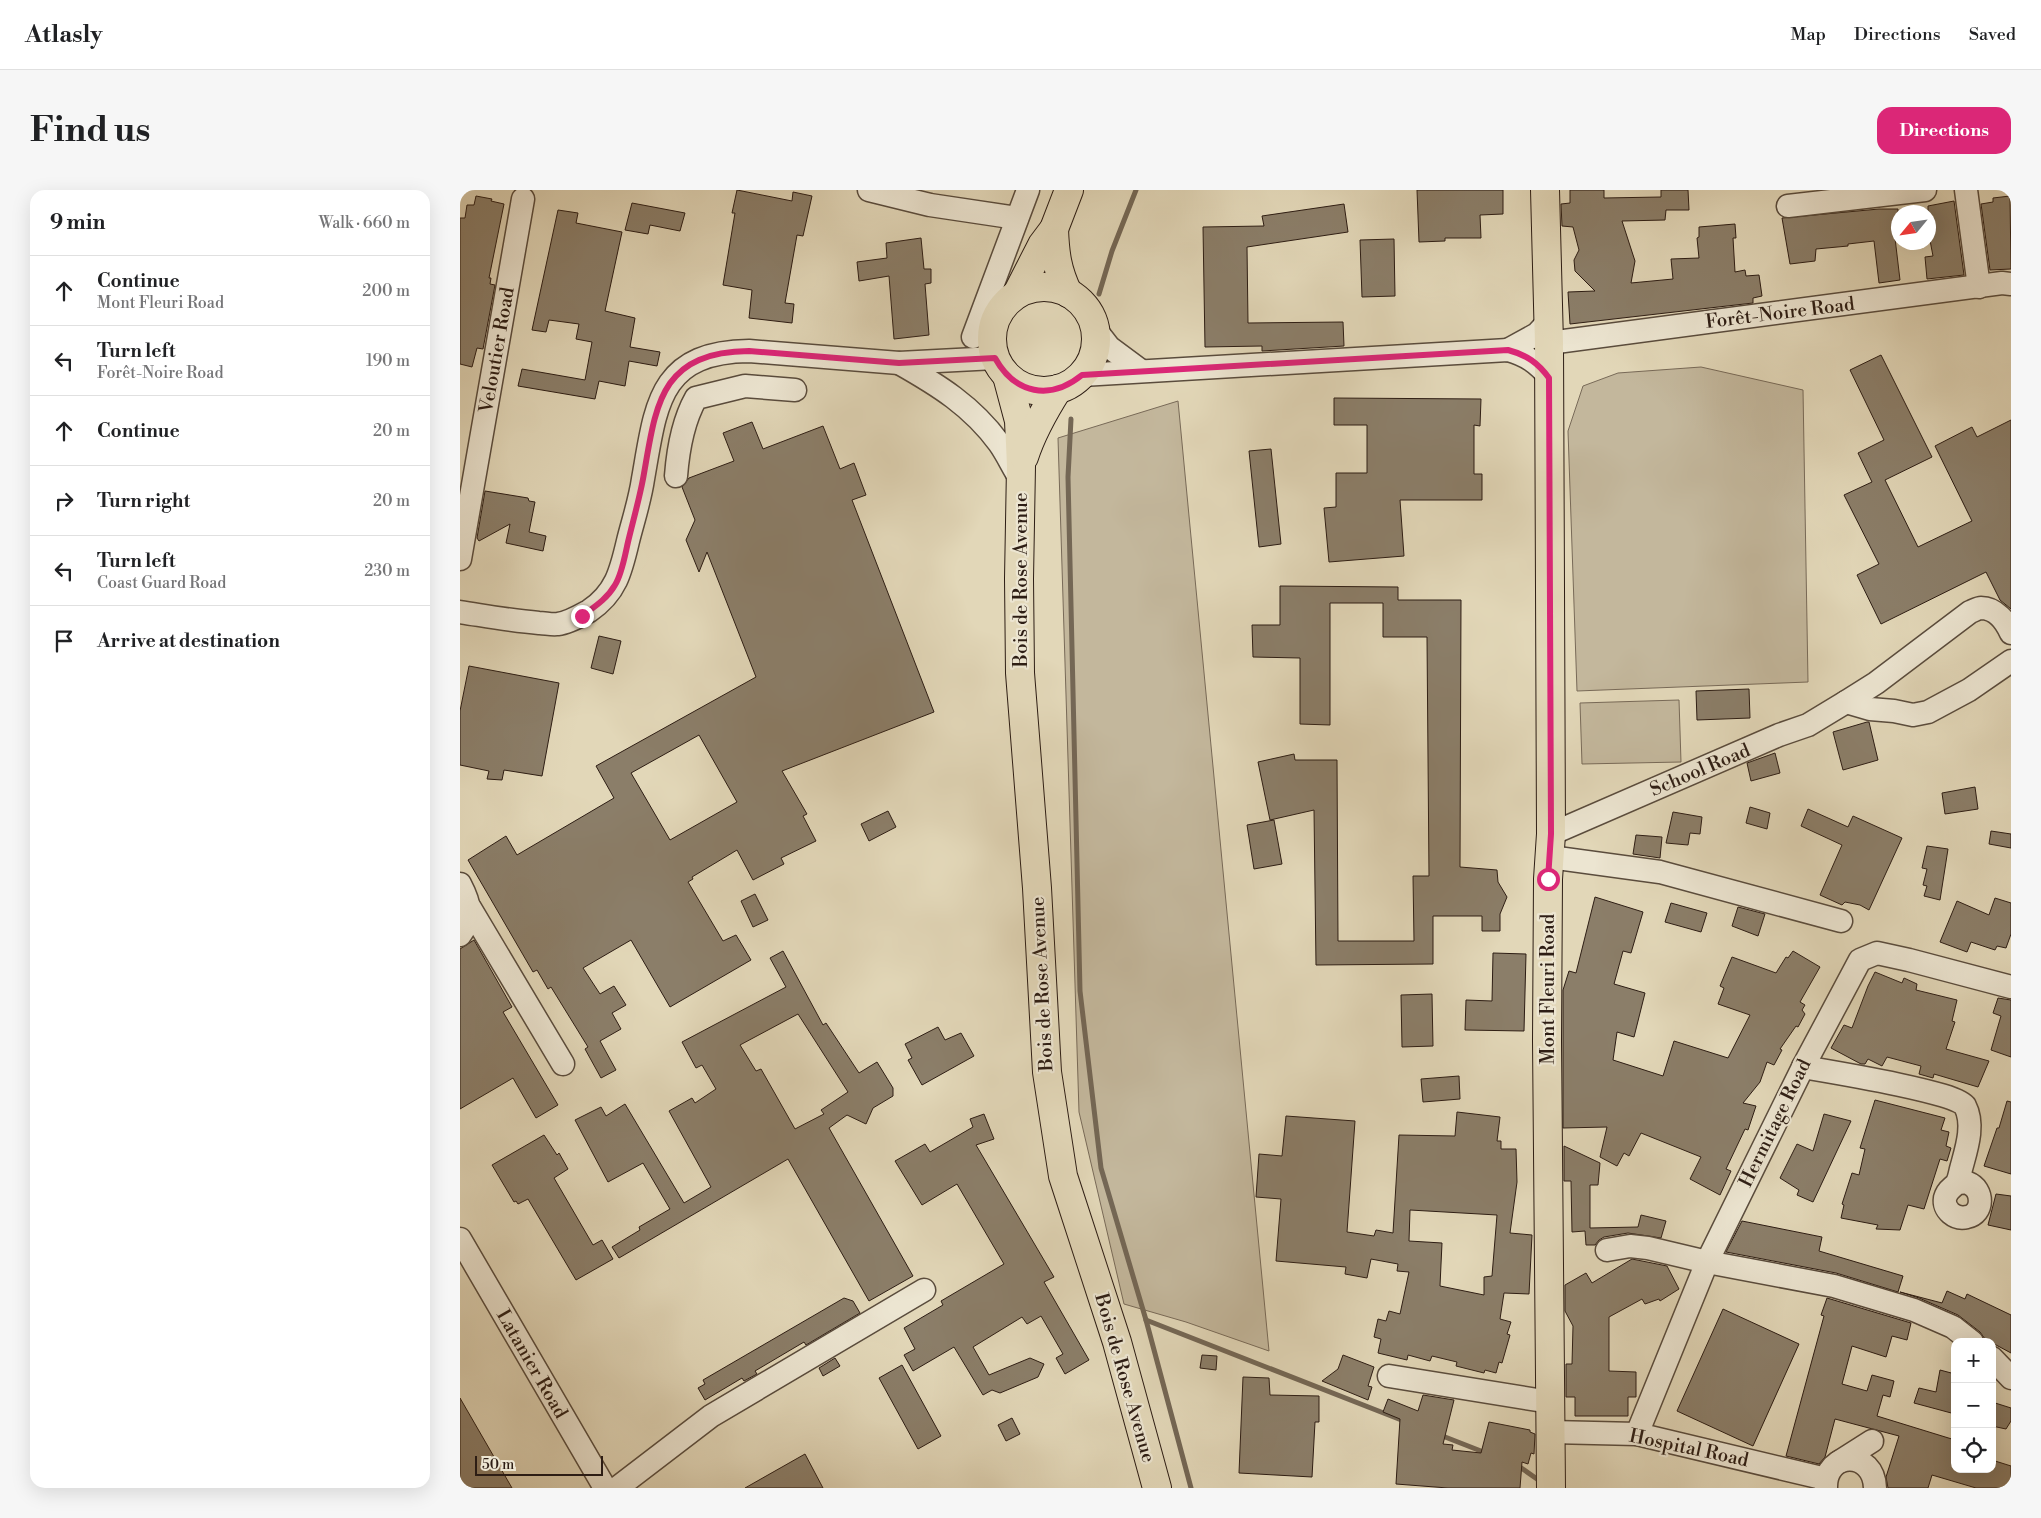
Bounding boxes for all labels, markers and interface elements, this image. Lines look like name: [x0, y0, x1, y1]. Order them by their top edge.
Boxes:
text: Atlasly: [25, 20, 102, 50]
text: Map: [1790, 23, 1826, 46]
text: Directions: [1854, 23, 1941, 46]
text: Saved: [1969, 23, 2016, 46]
button: Directions: [1877, 107, 2011, 154]
text: Find us: [30, 109, 150, 152]
north arrow: [1891, 205, 1936, 250]
text: 9 min: [50, 210, 105, 236]
text: Walk · 660 m: [319, 213, 410, 233]
text: Continue: [97, 269, 180, 293]
icon: ahead: [50, 277, 78, 305]
text: 200 m: [362, 281, 410, 301]
street label: Veloutier Road: [474, 285, 520, 416]
street label: Forêt-Noire Road: [1704, 292, 1856, 334]
text: Mont Fleuri Road: [97, 293, 224, 313]
text: Turn left: [97, 339, 176, 363]
icon: left: [50, 347, 78, 375]
text: 190 m: [366, 351, 410, 371]
text: Forêt-Noire Road: [97, 363, 223, 383]
icon: ahead: [50, 417, 78, 445]
text: Continue: [97, 419, 180, 443]
text: 20 m: [373, 421, 410, 441]
icon: right: [50, 487, 78, 515]
text: Turn right: [97, 489, 190, 513]
text: 20 m: [373, 491, 410, 511]
street label: Bois de Rose Avenue: [1009, 493, 1033, 668]
text: Turn left: [97, 549, 176, 573]
icon: left: [50, 557, 78, 585]
text: 230 m: [364, 561, 410, 581]
text: Coast Guard Road: [97, 573, 226, 593]
route end: [571, 605, 594, 628]
icon: arrive: [50, 627, 78, 655]
text: Arrive at destination: [97, 629, 280, 653]
street label: School Road: [1646, 738, 1754, 802]
route start: [1537, 868, 1560, 891]
street label: Bois de Rose Avenue: [1025, 896, 1059, 1073]
street label: Mont Fleuri Road: [1536, 913, 1560, 1064]
street label: Hermitage Road: [1734, 1055, 1817, 1191]
street label: Bois de Rose Avenue: [1089, 1290, 1161, 1465]
street label: Latanier Road: [491, 1305, 573, 1423]
map controls: [1951, 1338, 1996, 1473]
button: +: [1951, 1338, 1996, 1383]
button: −: [1951, 1383, 1996, 1428]
street label: Hospital Road: [1627, 1424, 1751, 1472]
button: locate: [1951, 1428, 1996, 1473]
scale bar: [475, 1453, 602, 1476]
text: 50 m: [482, 1456, 514, 1474]

